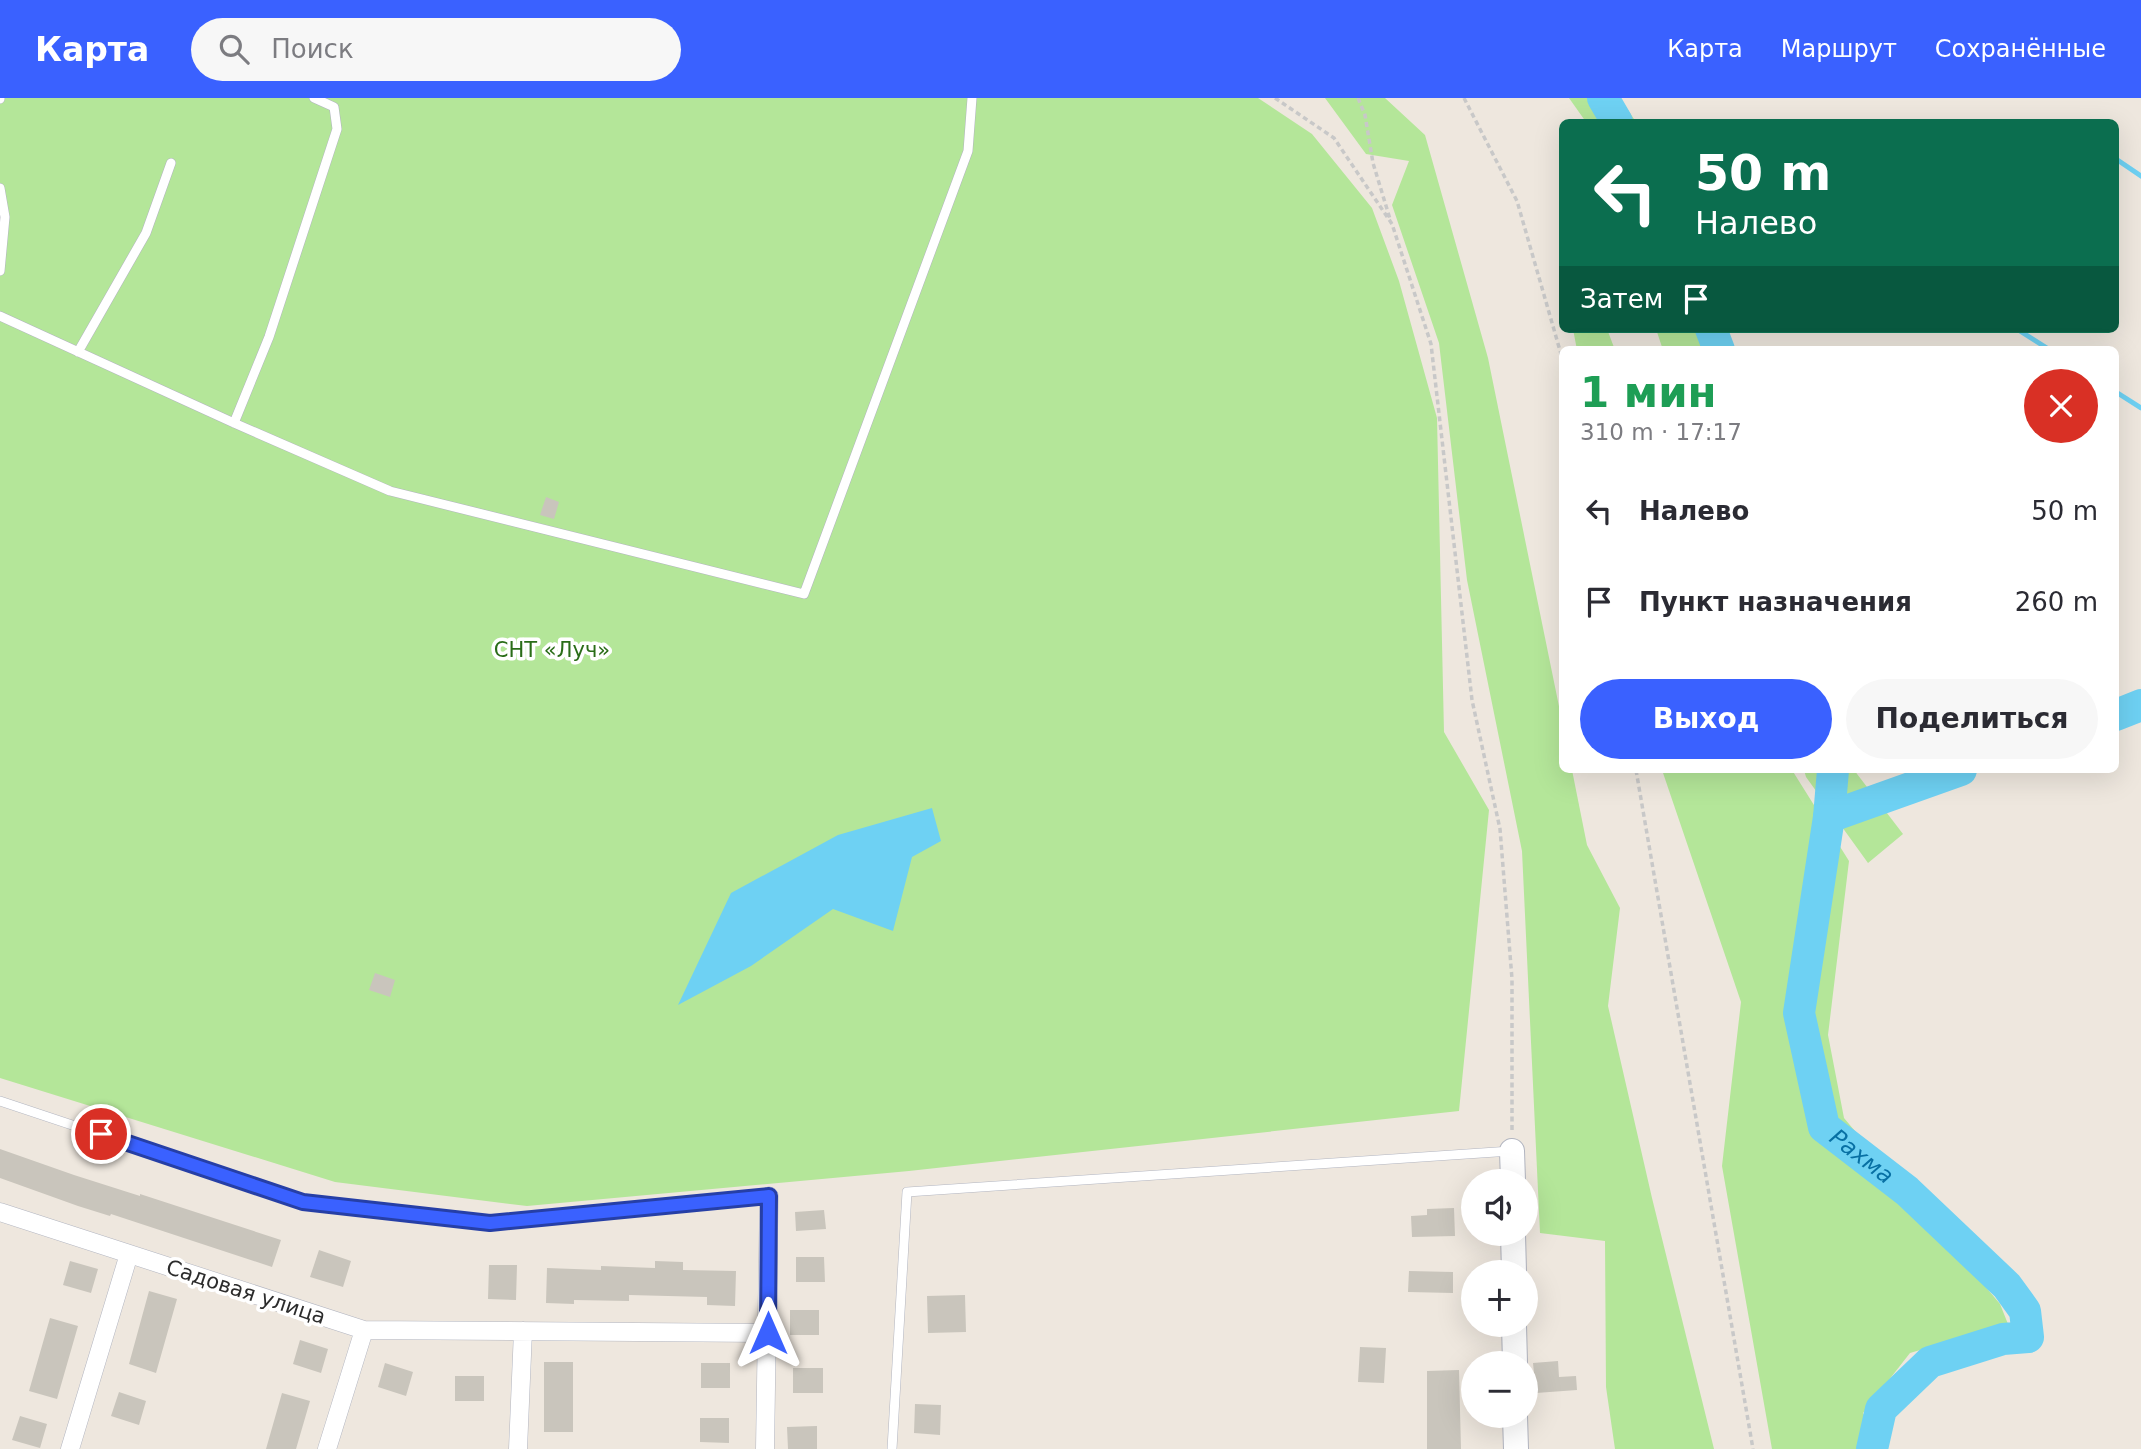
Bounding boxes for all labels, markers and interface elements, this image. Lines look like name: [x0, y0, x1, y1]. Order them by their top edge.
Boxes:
search box: [191, 18, 681, 81]
text: Карта: [35, 30, 149, 69]
icon: search: [215, 30, 253, 68]
text: Поиск: [271, 34, 354, 64]
text: Карта: [1667, 35, 1743, 63]
text: Маршрут: [1781, 35, 1897, 63]
text: Сохранённые: [1935, 35, 2106, 63]
text: 50 m: [1695, 145, 1831, 202]
icon: left: [1580, 147, 1671, 238]
text: Налево: [1695, 204, 1817, 242]
icon: arrive: [1677, 280, 1715, 318]
text: Затем: [1580, 284, 1663, 314]
text: 1 мин: [1580, 368, 1717, 417]
button: close: [2024, 369, 2098, 443]
text: 310 m · 17:17: [1580, 419, 1742, 445]
icon: left: [1580, 492, 1618, 530]
text: Налево: [1639, 496, 1749, 526]
text: 50 m: [2031, 496, 2098, 526]
icon: arrive: [1580, 583, 1618, 621]
text: Пункт назначения: [1639, 587, 1912, 617]
text: 260 m: [2015, 587, 2098, 617]
park label: СНТ «Луч»: [494, 638, 610, 662]
button: Выход: [1580, 679, 1832, 759]
button: Поделиться: [1846, 679, 2098, 759]
pin: [71, 1104, 131, 1164]
icon: arrive: [82, 1115, 120, 1153]
water label: Рахма: [1825, 1124, 1899, 1189]
map controls: [1461, 1169, 1538, 1428]
button: sound: [1461, 1169, 1538, 1246]
street label: Садовая улица: [163, 1255, 329, 1329]
button: +: [1461, 1260, 1538, 1337]
position arrow: [731, 1296, 805, 1370]
button: −: [1461, 1351, 1538, 1428]

